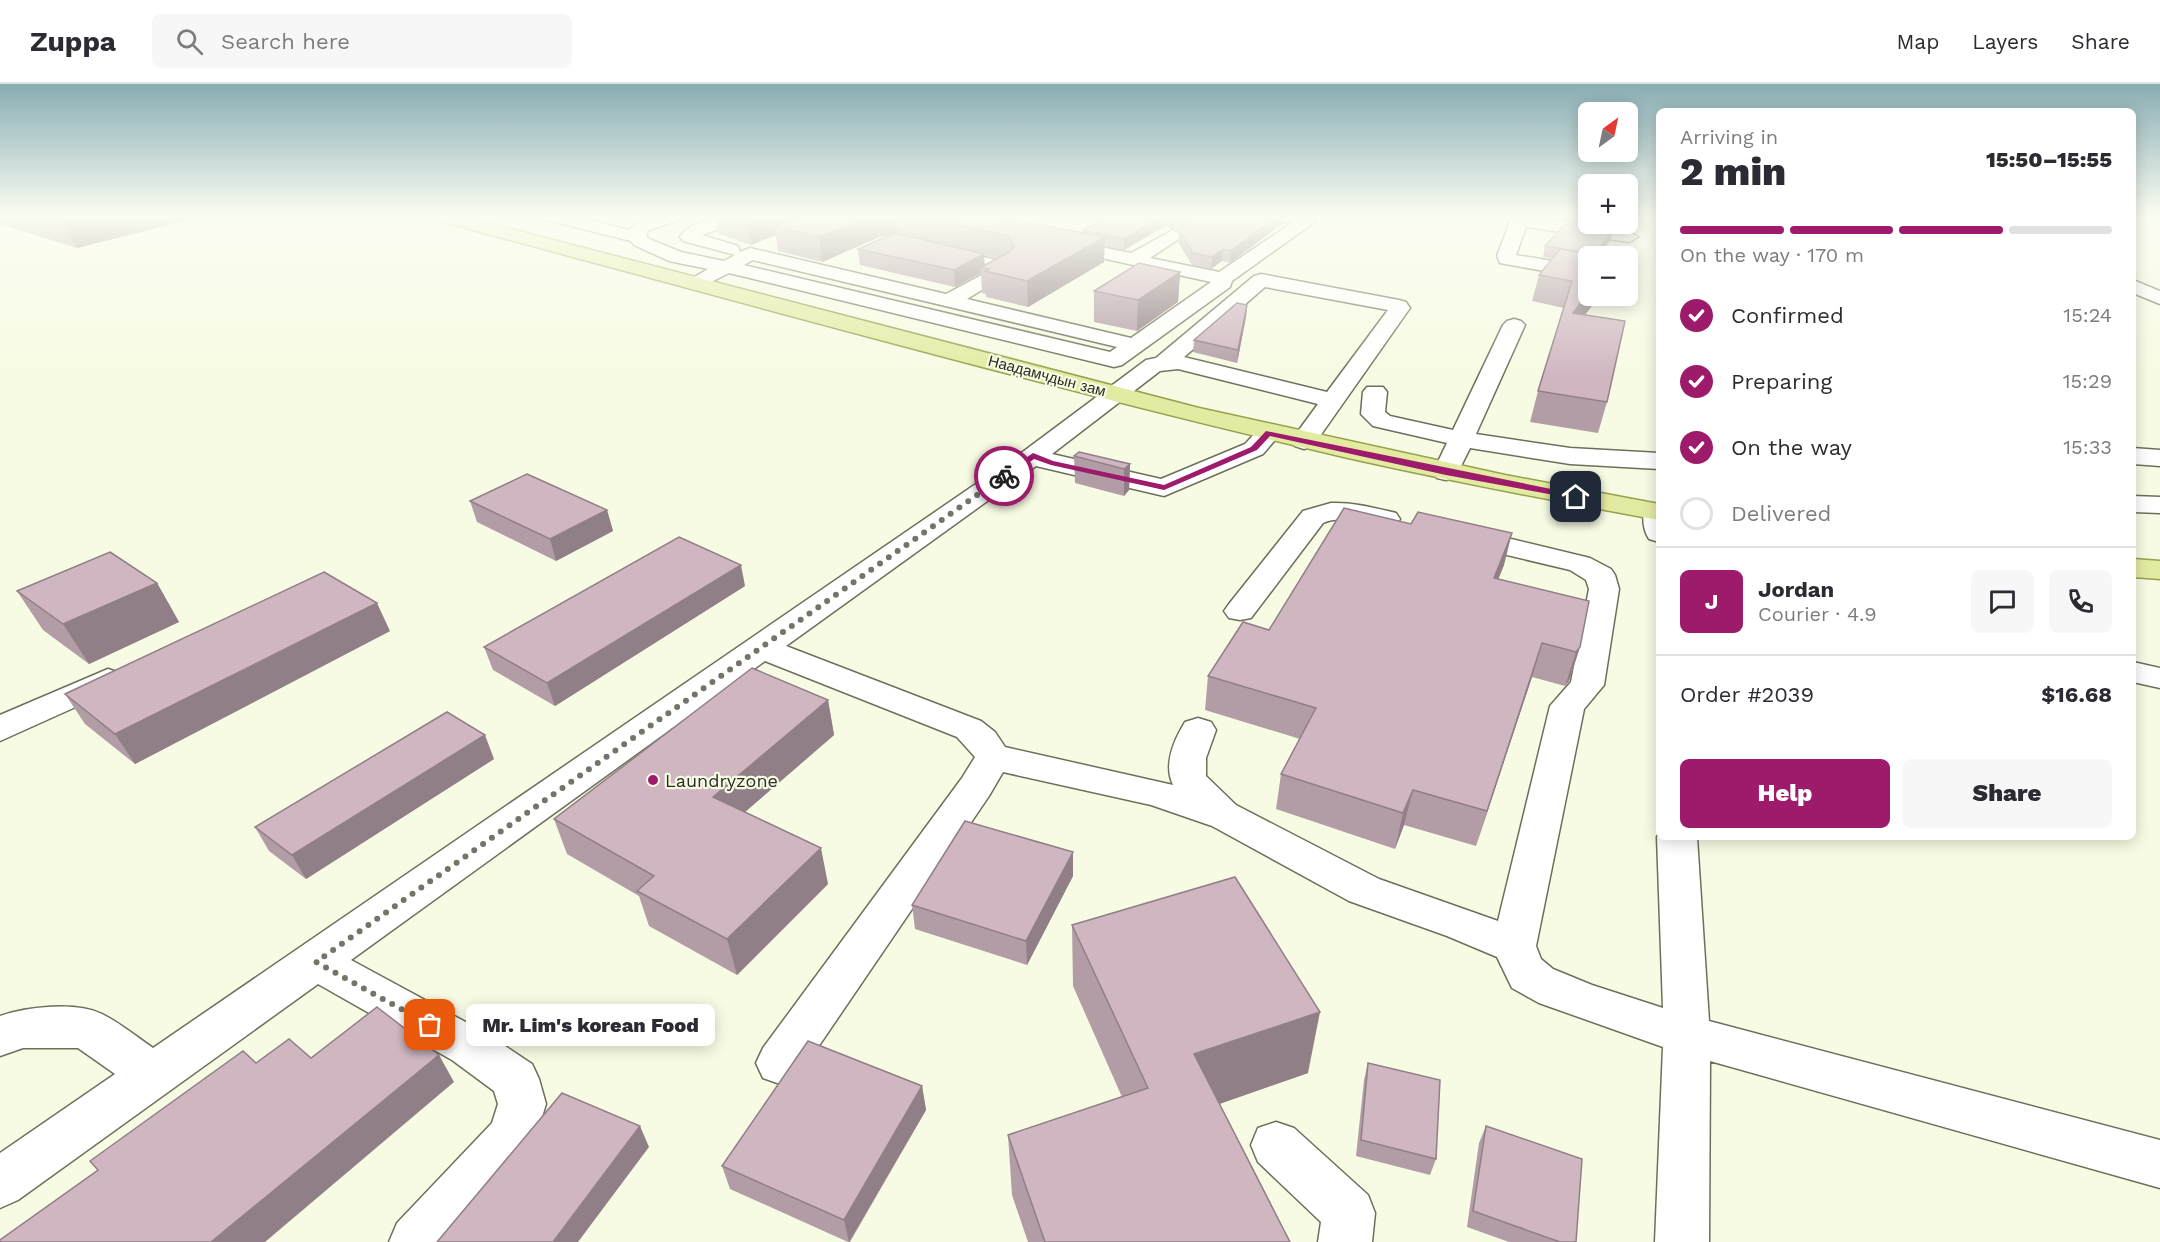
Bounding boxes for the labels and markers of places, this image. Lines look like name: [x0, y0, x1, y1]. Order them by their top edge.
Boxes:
pin: [1550, 471, 1601, 522]
place label: Laundryzone: [665, 770, 778, 791]
marker: Laundryzone: [646, 773, 660, 787]
pin: [404, 999, 455, 1050]
callout: Mr. Lim's korean Food: [466, 1004, 715, 1046]

